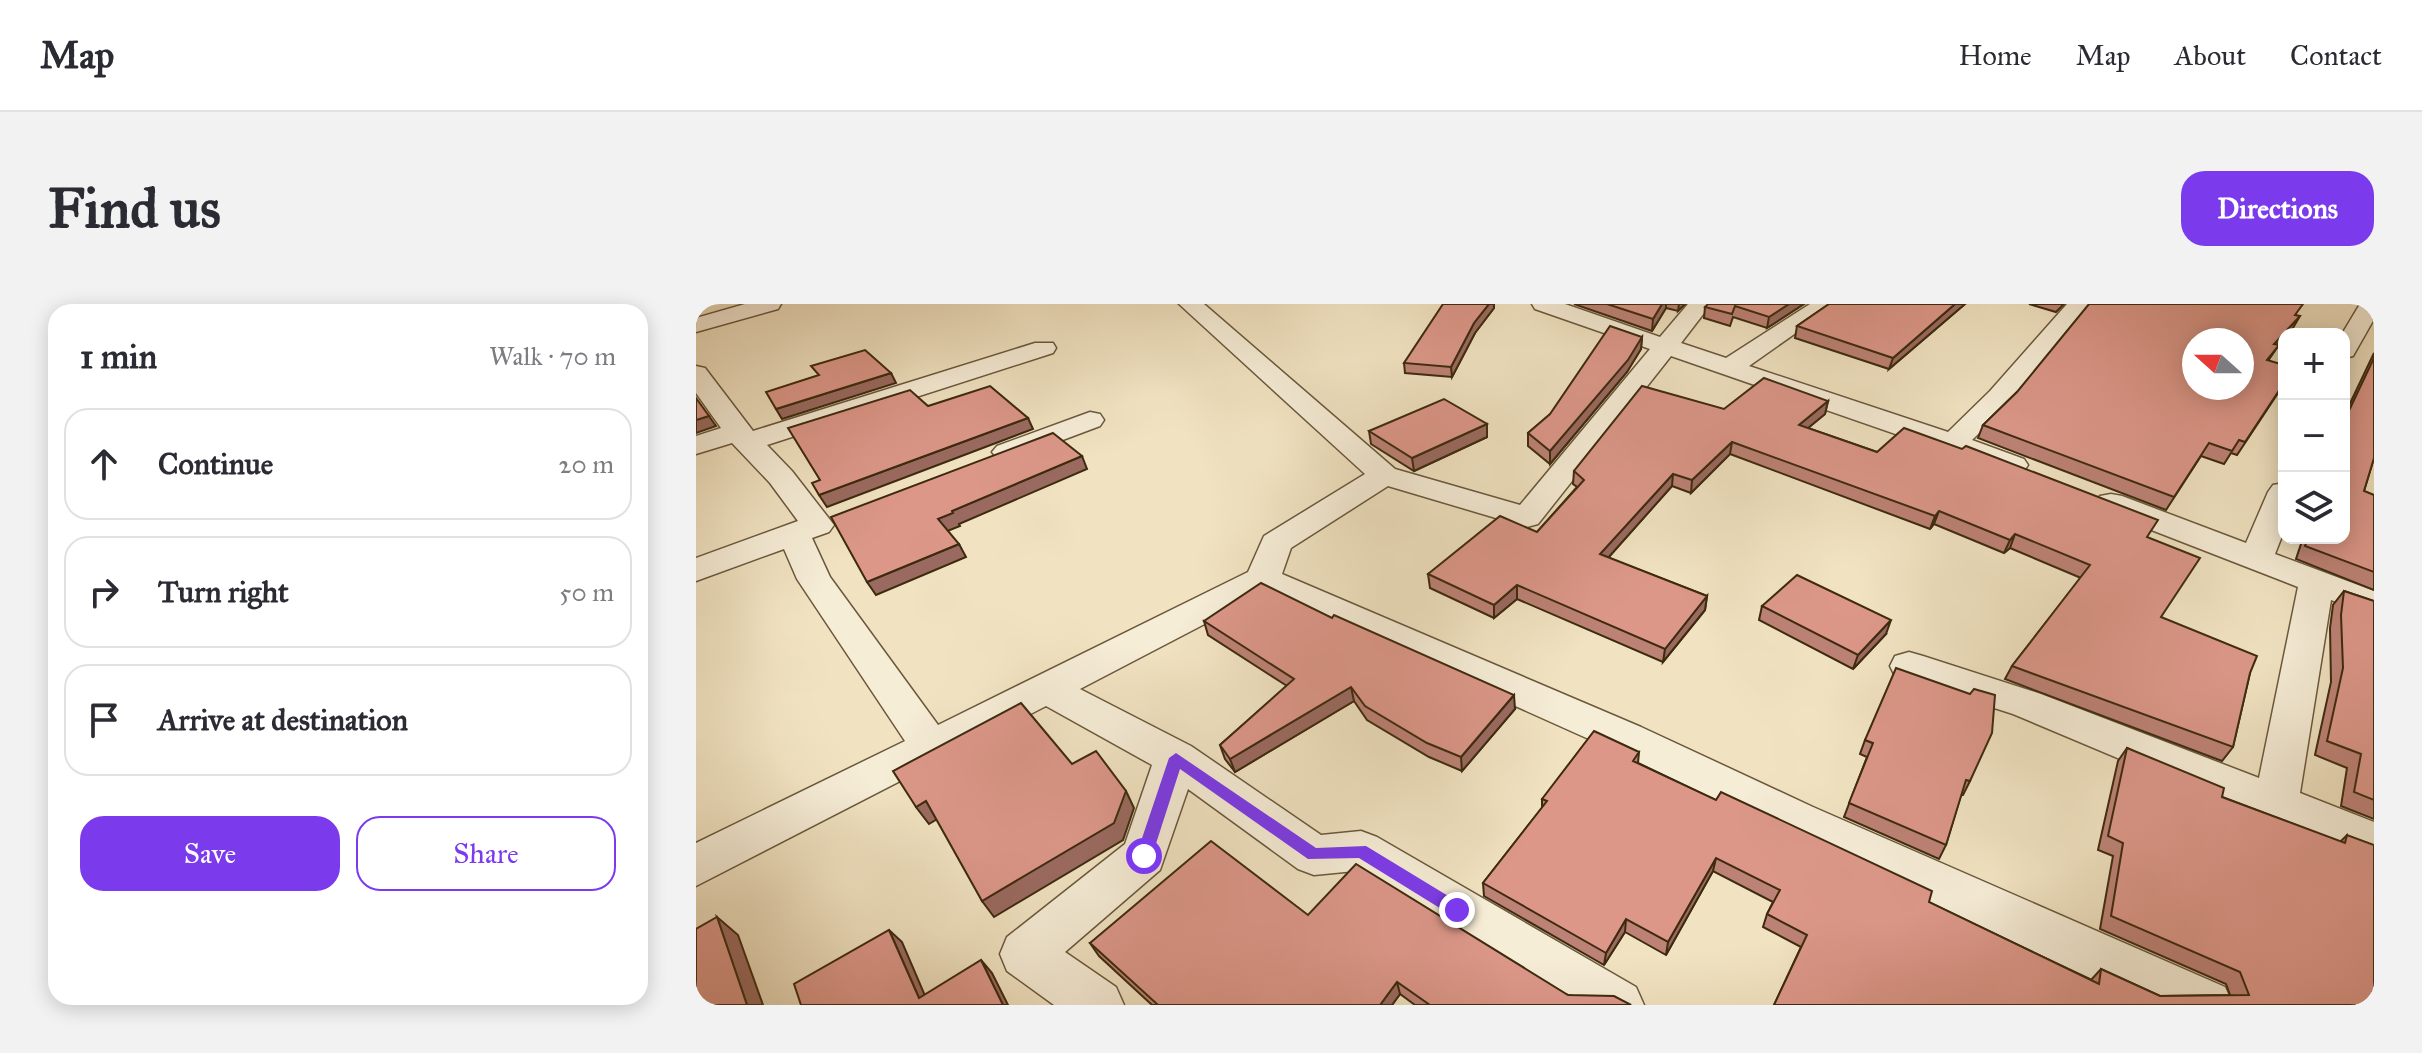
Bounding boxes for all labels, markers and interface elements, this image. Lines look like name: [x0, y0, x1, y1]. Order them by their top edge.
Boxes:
text: Map: [40, 32, 114, 78]
text: Home: [1959, 38, 2032, 73]
text: Map: [2076, 38, 2130, 73]
text: About: [2174, 38, 2246, 73]
text: Contact: [2290, 38, 2382, 73]
button: Directions: [2181, 171, 2374, 246]
text: Find us: [48, 174, 221, 242]
north arrow: [2182, 328, 2254, 400]
map controls: [2278, 328, 2350, 544]
button: +: [2278, 328, 2350, 400]
text: 1 min: [80, 336, 157, 377]
text: Walk · 70 m: [489, 340, 616, 372]
button: −: [2278, 400, 2350, 472]
icon: ahead: [82, 442, 126, 486]
text: Continue: [158, 446, 273, 482]
text: 20 m: [559, 448, 614, 480]
button: layers: [2278, 472, 2350, 544]
icon: right: [82, 570, 126, 614]
text: Turn right: [158, 574, 289, 610]
text: 50 m: [559, 576, 614, 608]
icon: arrive: [82, 698, 126, 742]
text: Arrive at destination: [158, 702, 408, 738]
button: Save: [80, 816, 340, 891]
button: Share: [356, 816, 616, 891]
route start: [1126, 838, 1162, 874]
route end: [1439, 892, 1475, 928]

